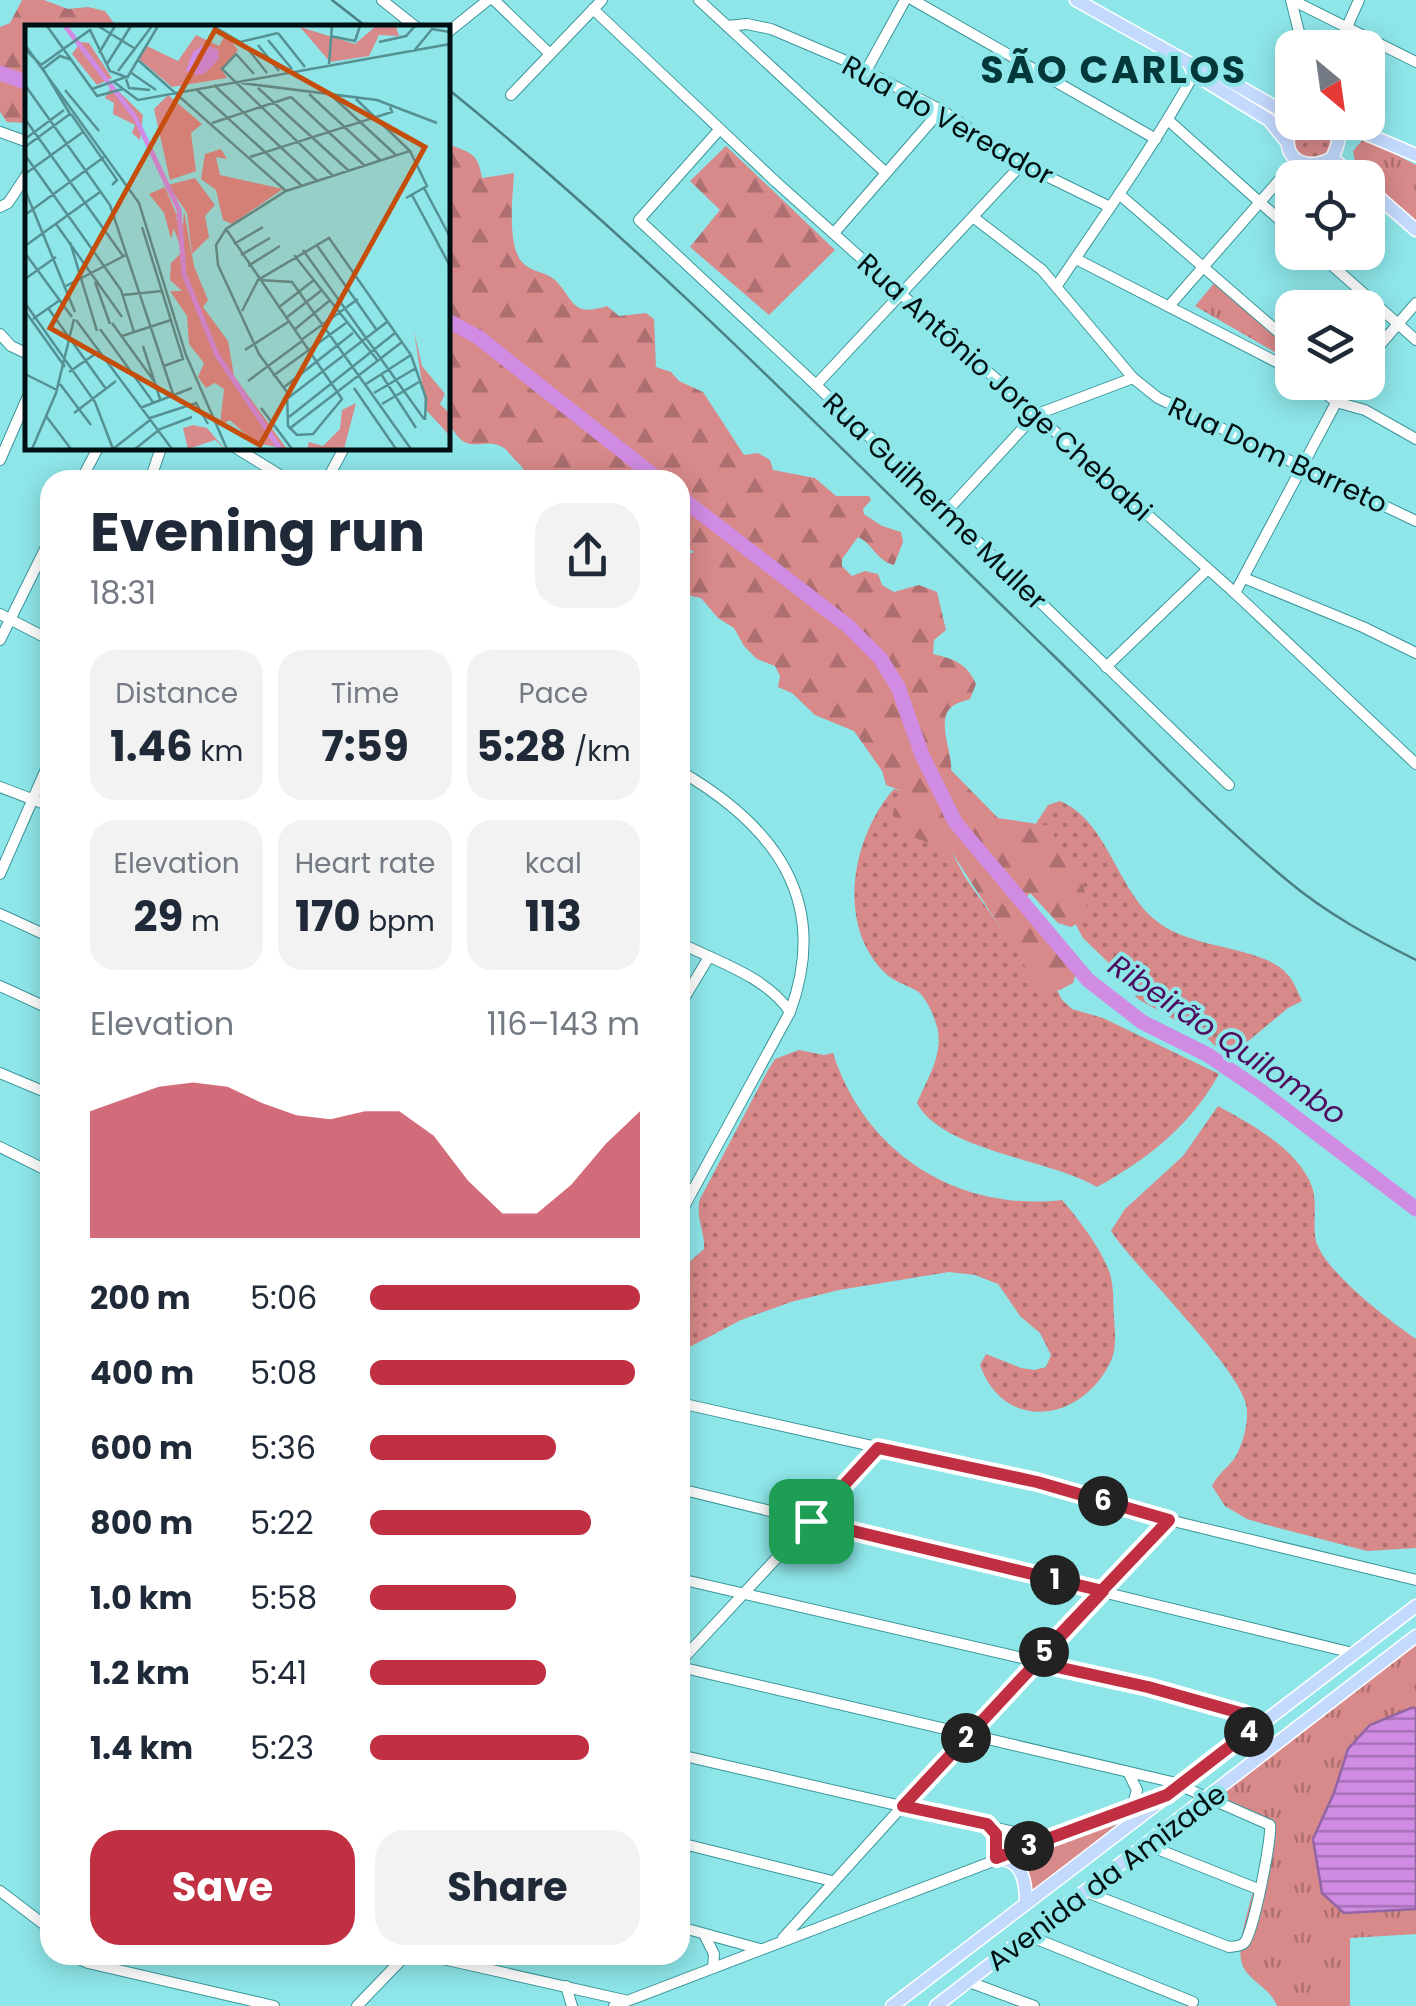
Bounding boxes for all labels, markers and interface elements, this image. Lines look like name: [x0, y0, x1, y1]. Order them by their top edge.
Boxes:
inset map: [25, 25, 450, 450]
north arrow: [1275, 30, 1385, 140]
map controls: [1275, 30, 1385, 400]
district label: SÃO CARLOS: [980, 43, 1248, 96]
street label: Rua do Vereador: [835, 46, 1060, 195]
button: locate: [1275, 160, 1385, 270]
street label: Rua Antônio Jorge Chebabi: [849, 244, 1160, 530]
button: layers: [1275, 290, 1385, 400]
street label: Rua Guilherme Muller: [814, 384, 1055, 619]
street label: Rua Dom Barreto: [1162, 388, 1394, 523]
text: Evening run: [90, 493, 425, 570]
button: share: [535, 503, 640, 608]
text: 18:31: [90, 570, 156, 615]
text: Distance: [115, 674, 238, 713]
text: Time: [331, 674, 399, 713]
text: Pace: [519, 674, 588, 713]
text: 1.46: [110, 717, 193, 776]
text: 7:59: [321, 717, 409, 776]
text: 5:28: [476, 717, 567, 776]
text: km: [193, 732, 243, 771]
text: /km: [567, 732, 631, 771]
text: Elevation: [114, 844, 240, 883]
text: Heart rate: [295, 844, 435, 883]
text: kcal: [525, 844, 582, 883]
text: 29: [134, 887, 183, 946]
text: 170: [295, 887, 361, 946]
text: 113: [525, 887, 582, 946]
text: m: [183, 902, 220, 941]
text: bpm: [361, 902, 435, 941]
water label: Ribeirão Quilombo: [1100, 944, 1355, 1135]
text: Elevation: [90, 1001, 234, 1046]
text: 116–143 m: [487, 1001, 640, 1046]
text: 200 m: [90, 1275, 191, 1320]
text: 5:06: [250, 1275, 317, 1320]
text: 400 m: [90, 1350, 194, 1395]
text: 5:08: [250, 1350, 317, 1395]
text: 600 m: [90, 1425, 193, 1470]
text: 5:36: [250, 1425, 316, 1470]
pin: 6: [1078, 1476, 1128, 1526]
pin: [769, 1479, 854, 1564]
text: 6: [1094, 1481, 1112, 1520]
icon: arrive: [784, 1494, 839, 1549]
text: 800 m: [90, 1500, 193, 1545]
text: 5:22: [250, 1500, 314, 1545]
pin: 1: [1030, 1555, 1080, 1605]
text: 1: [1050, 1560, 1060, 1599]
text: 1.0 km: [90, 1575, 192, 1620]
text: 5:58: [250, 1575, 317, 1620]
pin: 5: [1019, 1627, 1069, 1677]
text: 5: [1035, 1632, 1053, 1671]
text: 1.2 km: [90, 1650, 190, 1695]
text: 5:41: [250, 1650, 307, 1695]
pin: 4: [1224, 1707, 1274, 1757]
text: 4: [1240, 1712, 1258, 1751]
pin: 2: [941, 1713, 991, 1763]
text: 2: [958, 1718, 974, 1757]
text: 1.4 km: [90, 1725, 193, 1770]
text: 5:23: [250, 1725, 314, 1770]
street label: Avenida da Amizade: [979, 1775, 1234, 1980]
pin: 3: [1004, 1821, 1054, 1871]
text: 3: [1021, 1826, 1037, 1865]
button: Save: [90, 1830, 355, 1945]
button: Share: [375, 1830, 640, 1945]

